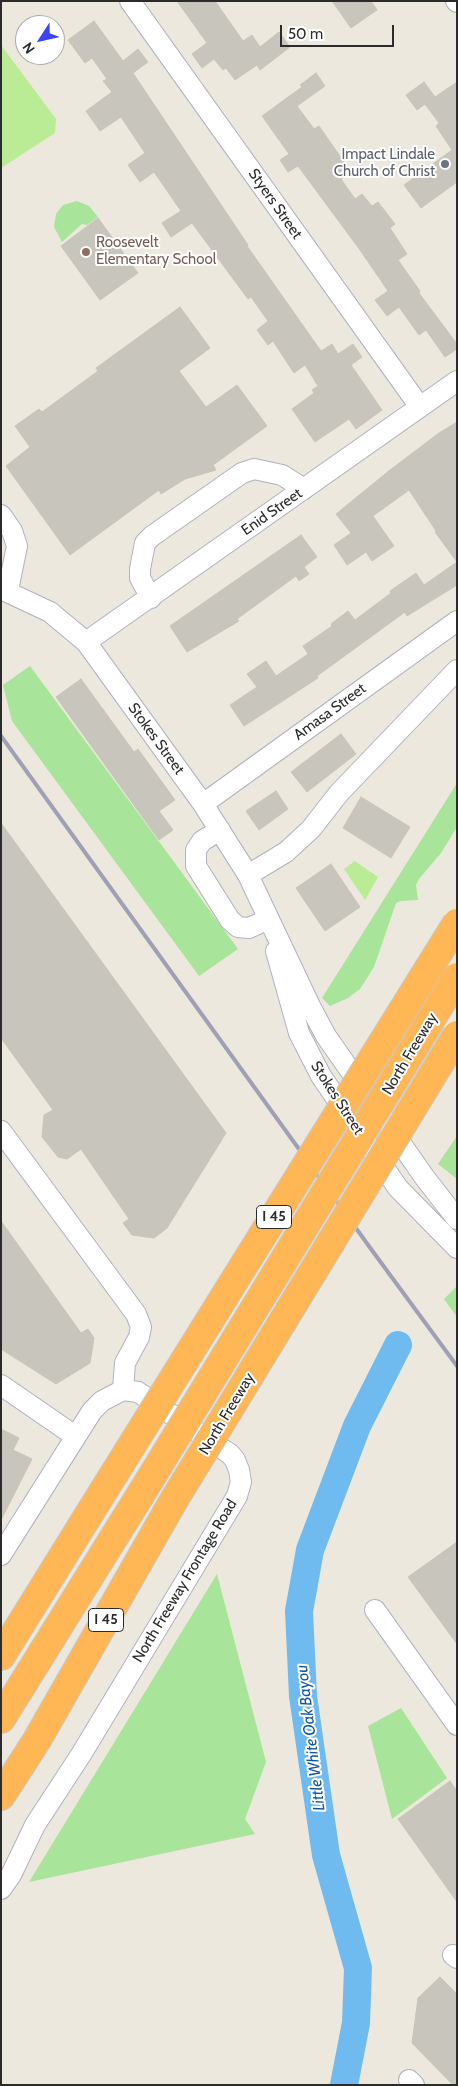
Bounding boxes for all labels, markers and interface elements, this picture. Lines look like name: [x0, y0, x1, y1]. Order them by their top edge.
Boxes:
north arrow: [15, 15, 65, 65]
scale bar: [283, 15, 397, 47]
text: 50 m: [288, 25, 323, 43]
text: N: [18, 39, 39, 57]
place label: Impact Lindale Church of Christ: [334, 146, 435, 181]
marker: Impact Lindale Church of Christ: [439, 158, 451, 170]
street label: Styers Street: [244, 165, 306, 243]
place label: Roosevelt Elementary School: [96, 234, 216, 269]
marker: Roosevelt Elementary School: [80, 246, 92, 258]
street label: Enid Street: [238, 485, 306, 539]
street label: Amasa Street: [290, 680, 370, 744]
street label: Stokes Street: [124, 700, 188, 778]
street label: North Freeway: [379, 1010, 441, 1098]
street label: Stokes Street: [307, 1058, 367, 1138]
road number: I 45: [256, 1206, 292, 1228]
street label: North Freeway: [196, 1370, 258, 1458]
street label: North Freeway Frontage Road: [129, 1496, 241, 1666]
road number: I 45: [88, 1608, 124, 1632]
water label: Little White Oak Bayou: [293, 1664, 329, 1812]

